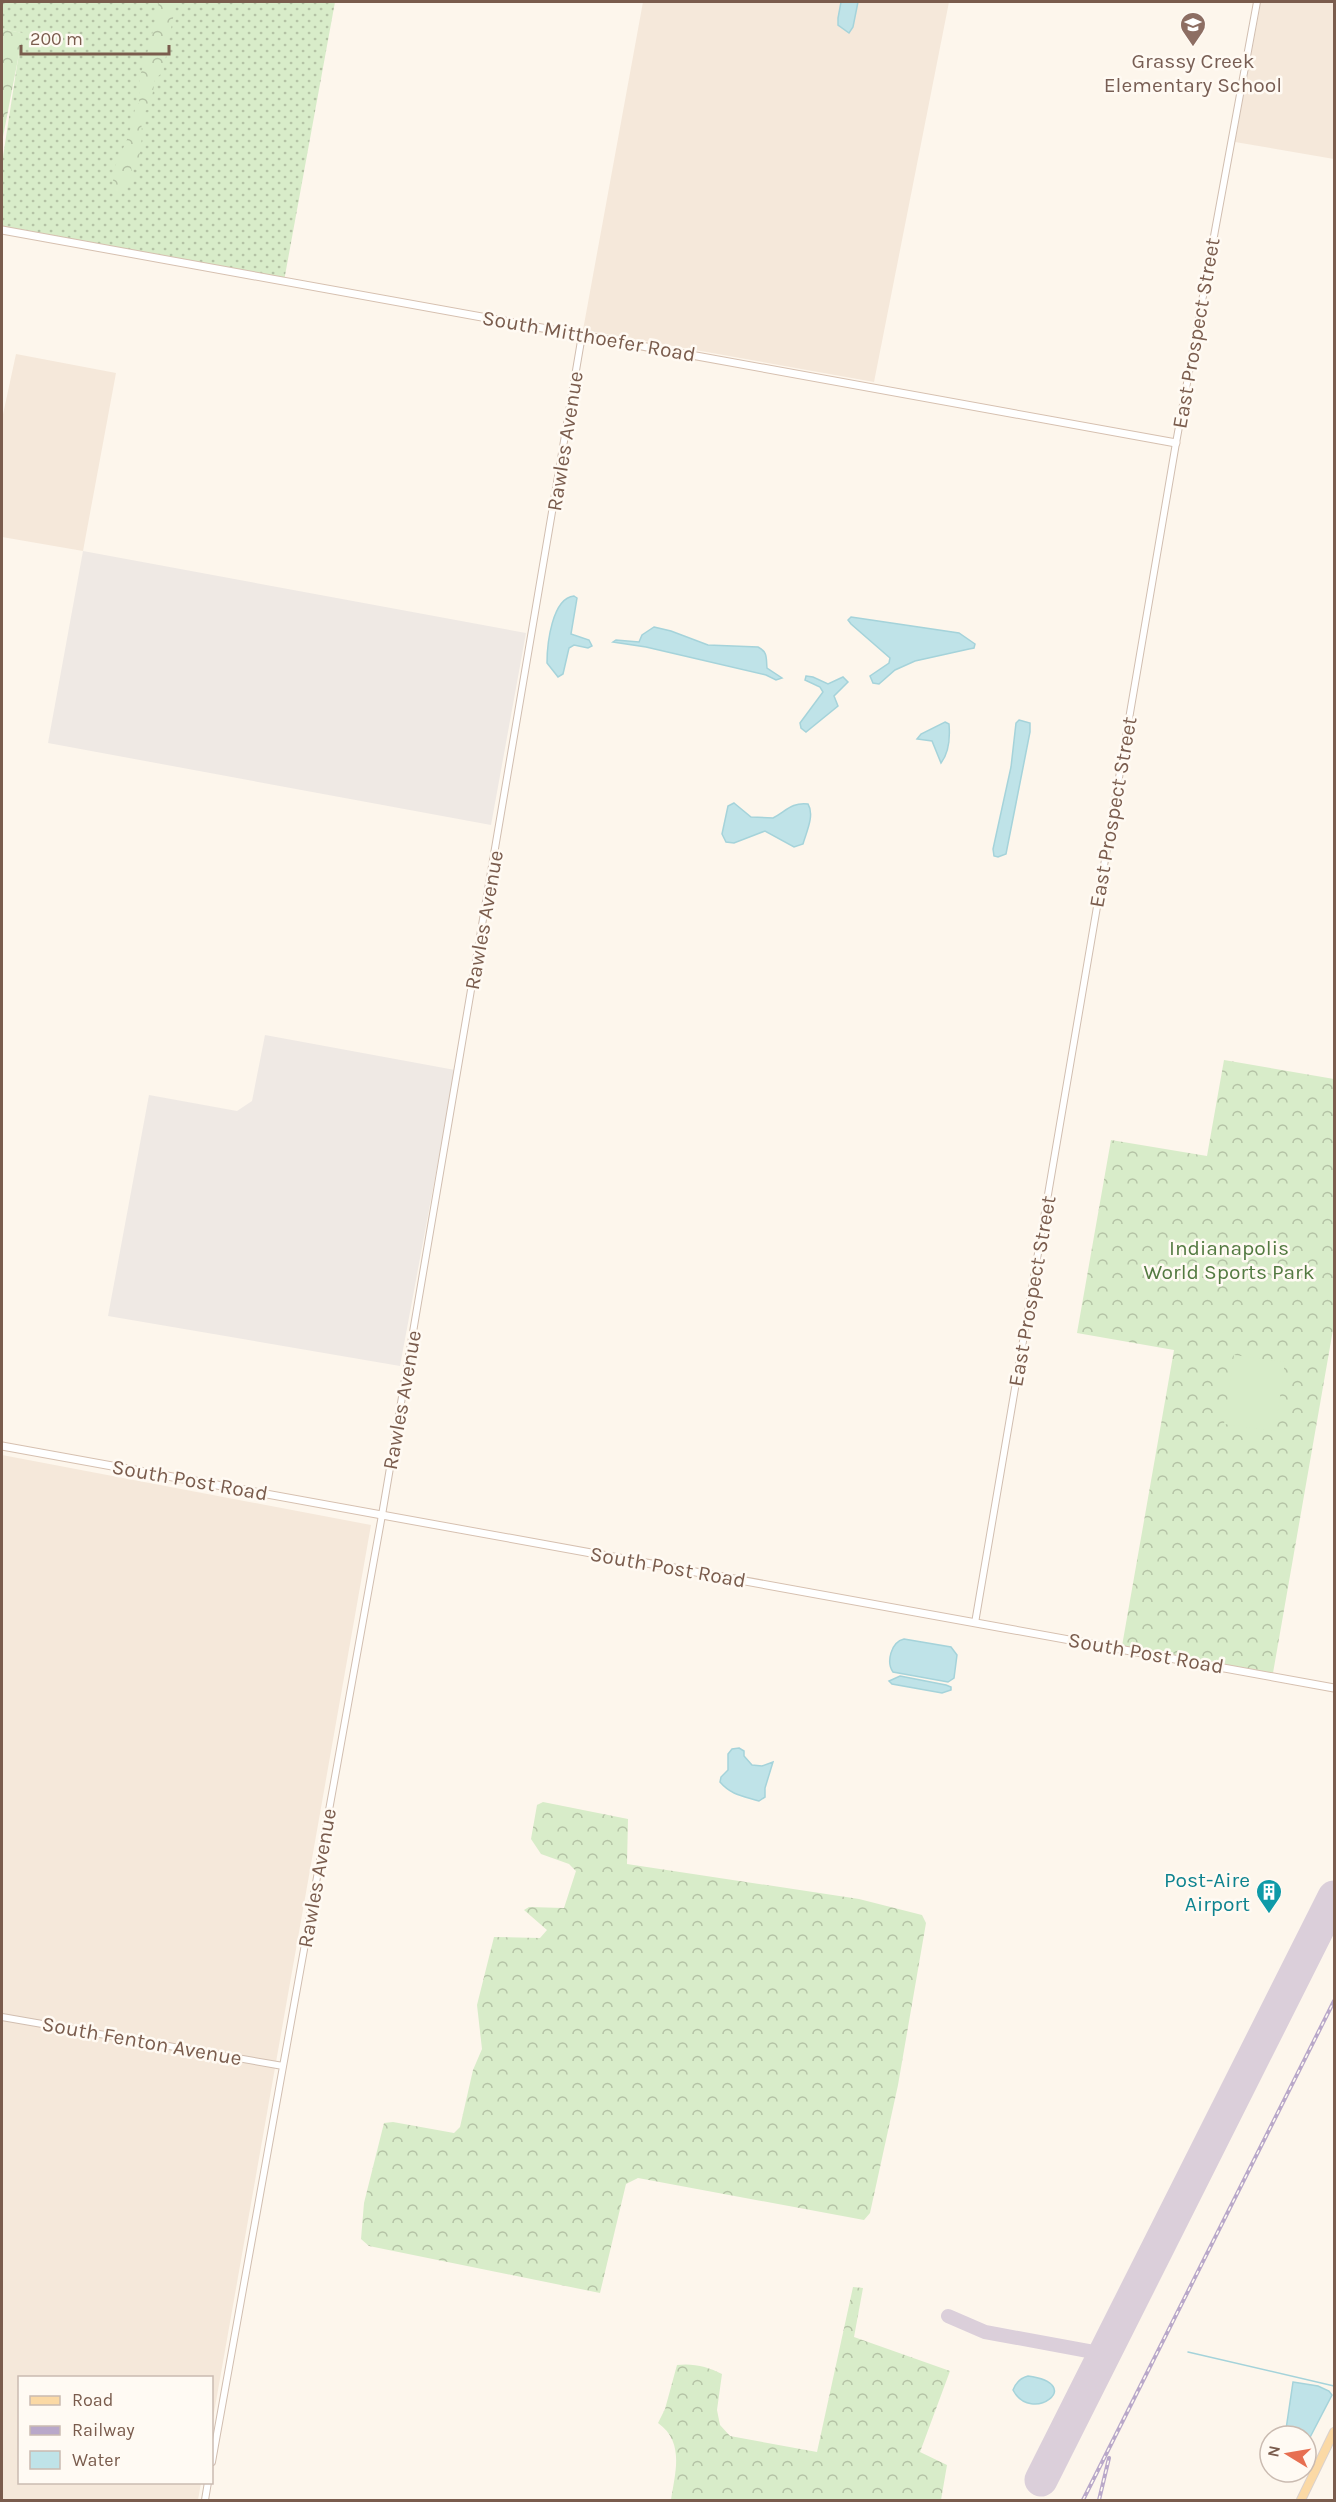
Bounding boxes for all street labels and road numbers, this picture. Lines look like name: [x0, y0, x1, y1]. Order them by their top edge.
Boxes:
street label: East Prospect Street: [1167, 236, 1225, 430]
street label: South Mitthoefer Road: [480, 305, 698, 367]
street label: Rawles Avenue: [542, 369, 588, 513]
street label: East Prospect Street: [1084, 715, 1142, 909]
street label: Rawles Avenue: [460, 848, 508, 992]
street label: East Prospect Street: [1003, 1194, 1061, 1388]
street label: Rawles Avenue: [378, 1328, 426, 1472]
street label: South Post Road: [110, 1454, 270, 1506]
street label: South Post Road: [588, 1541, 748, 1593]
street label: South Post Road: [1066, 1627, 1226, 1679]
street label: Rawles Avenue: [293, 1806, 341, 1950]
street label: South Fenton Avenue: [40, 2012, 244, 2070]

